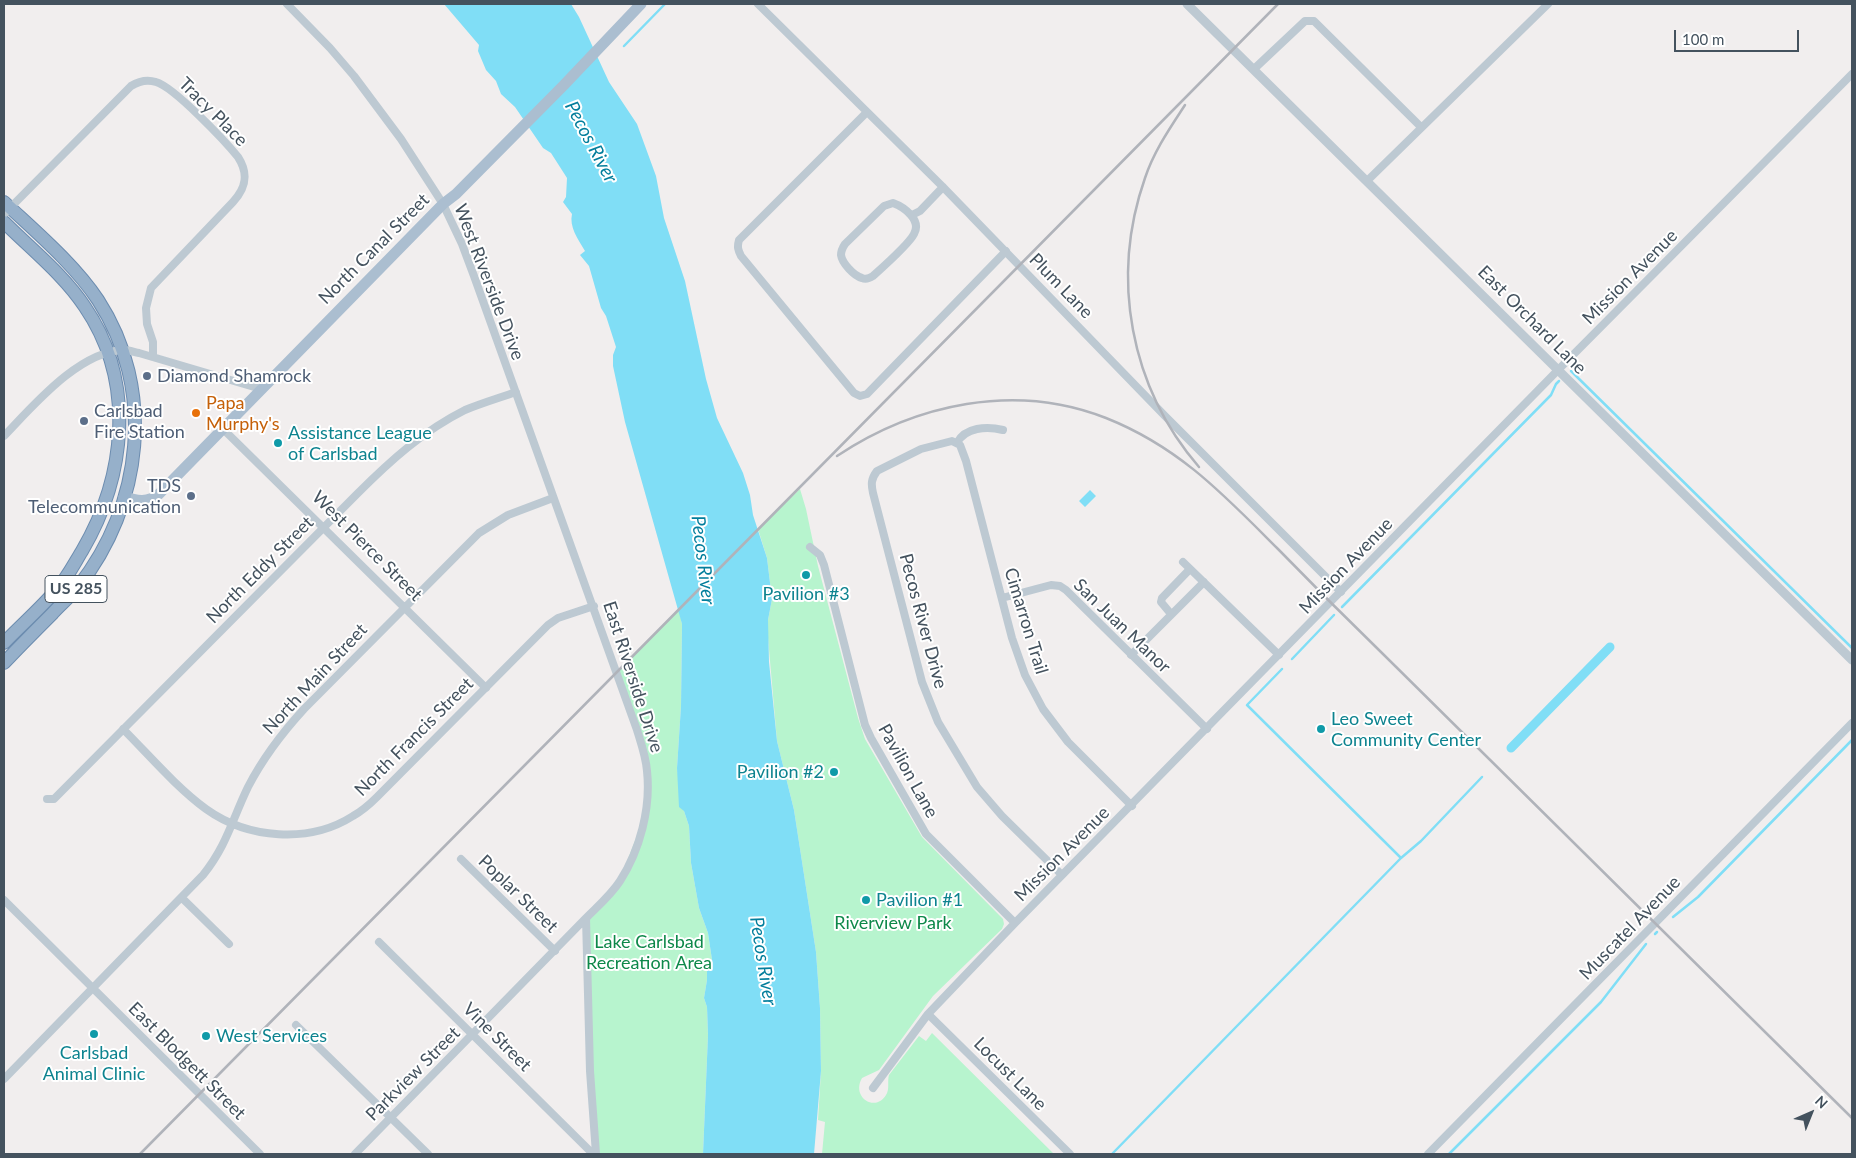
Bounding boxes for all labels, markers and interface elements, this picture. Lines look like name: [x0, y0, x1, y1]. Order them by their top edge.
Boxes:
scale bar: [1676, 20, 1801, 52]
text: 100 m: [1682, 30, 1724, 48]
street label: Tracy Place: [174, 73, 252, 151]
water label: Pecos River: [560, 97, 622, 187]
street label: North Canal Street: [314, 189, 434, 309]
street label: West Riverside Drive: [449, 201, 529, 363]
street label: Mission Avenue: [1578, 225, 1682, 329]
street label: Plum Lane: [1025, 249, 1097, 323]
street label: East Orchard Lane: [1473, 261, 1591, 379]
place label: Diamond Shamrock: [157, 365, 311, 387]
marker: Diamond Shamrock: [141, 370, 153, 382]
place label: Papa Murphy's: [206, 392, 280, 434]
place label: Carlsbad Fire Station: [94, 400, 185, 442]
marker: Papa Murphy's: [190, 407, 202, 419]
marker: Carlsbad Fire Station: [78, 415, 90, 427]
place label: Assistance League of Carlsbad: [288, 422, 432, 464]
marker: Assistance League of Carlsbad: [272, 437, 284, 449]
place label: TDS Telecommunication: [28, 475, 181, 518]
street label: West Pierce Street: [308, 487, 426, 605]
marker: TDS Telecommunication: [185, 490, 197, 502]
street label: North Eddy Street: [202, 512, 318, 628]
street label: Mission Avenue: [1295, 513, 1397, 619]
water label: Pecos River: [686, 514, 720, 606]
street label: Pecos River Drive: [895, 551, 951, 691]
street label: Cimarron Trail: [1000, 565, 1052, 677]
marker: Pavilion #3: [800, 569, 812, 581]
street label: San Juan Manor: [1069, 574, 1175, 678]
road number: US 285: [45, 576, 107, 602]
place label: Pavilion #3: [762, 583, 850, 605]
street label: East Riverside Drive: [598, 599, 668, 755]
street label: North Main Street: [258, 619, 372, 739]
street label: North Francis Street: [350, 673, 478, 801]
place label: Leo Sweet Community Center: [1331, 708, 1481, 751]
street label: Pavilion Lane: [873, 720, 943, 822]
marker: Leo Sweet Community Center: [1315, 723, 1327, 735]
place label: Pavilion #2: [737, 761, 824, 783]
marker: Pavilion #2: [828, 766, 840, 778]
street label: Mission Avenue: [1010, 802, 1114, 906]
street label: Poplar Street: [474, 851, 562, 937]
street label: Muscatel Avenue: [1575, 872, 1685, 984]
place label: Pavilion #1: [876, 889, 963, 911]
marker: Pavilion #1: [860, 894, 872, 906]
park label: Riverview Park: [834, 912, 952, 934]
water label: Pecos River: [745, 915, 781, 1007]
park label: Lake Carlsbad Recreation Area: [586, 931, 712, 974]
street label: East Blodgett Street: [124, 998, 250, 1124]
street label: Vine Street: [458, 998, 536, 1076]
street label: Parkview Street: [361, 1022, 465, 1126]
place label: West Services: [216, 1025, 327, 1047]
marker: Carlsbad Animal Clinic: [88, 1028, 100, 1040]
marker: West Services: [200, 1030, 212, 1042]
street label: Locust Lane: [969, 1033, 1051, 1115]
place label: Carlsbad Animal Clinic: [43, 1042, 145, 1084]
north arrow: [1786, 1088, 1836, 1138]
text: N: [1812, 1092, 1832, 1112]

